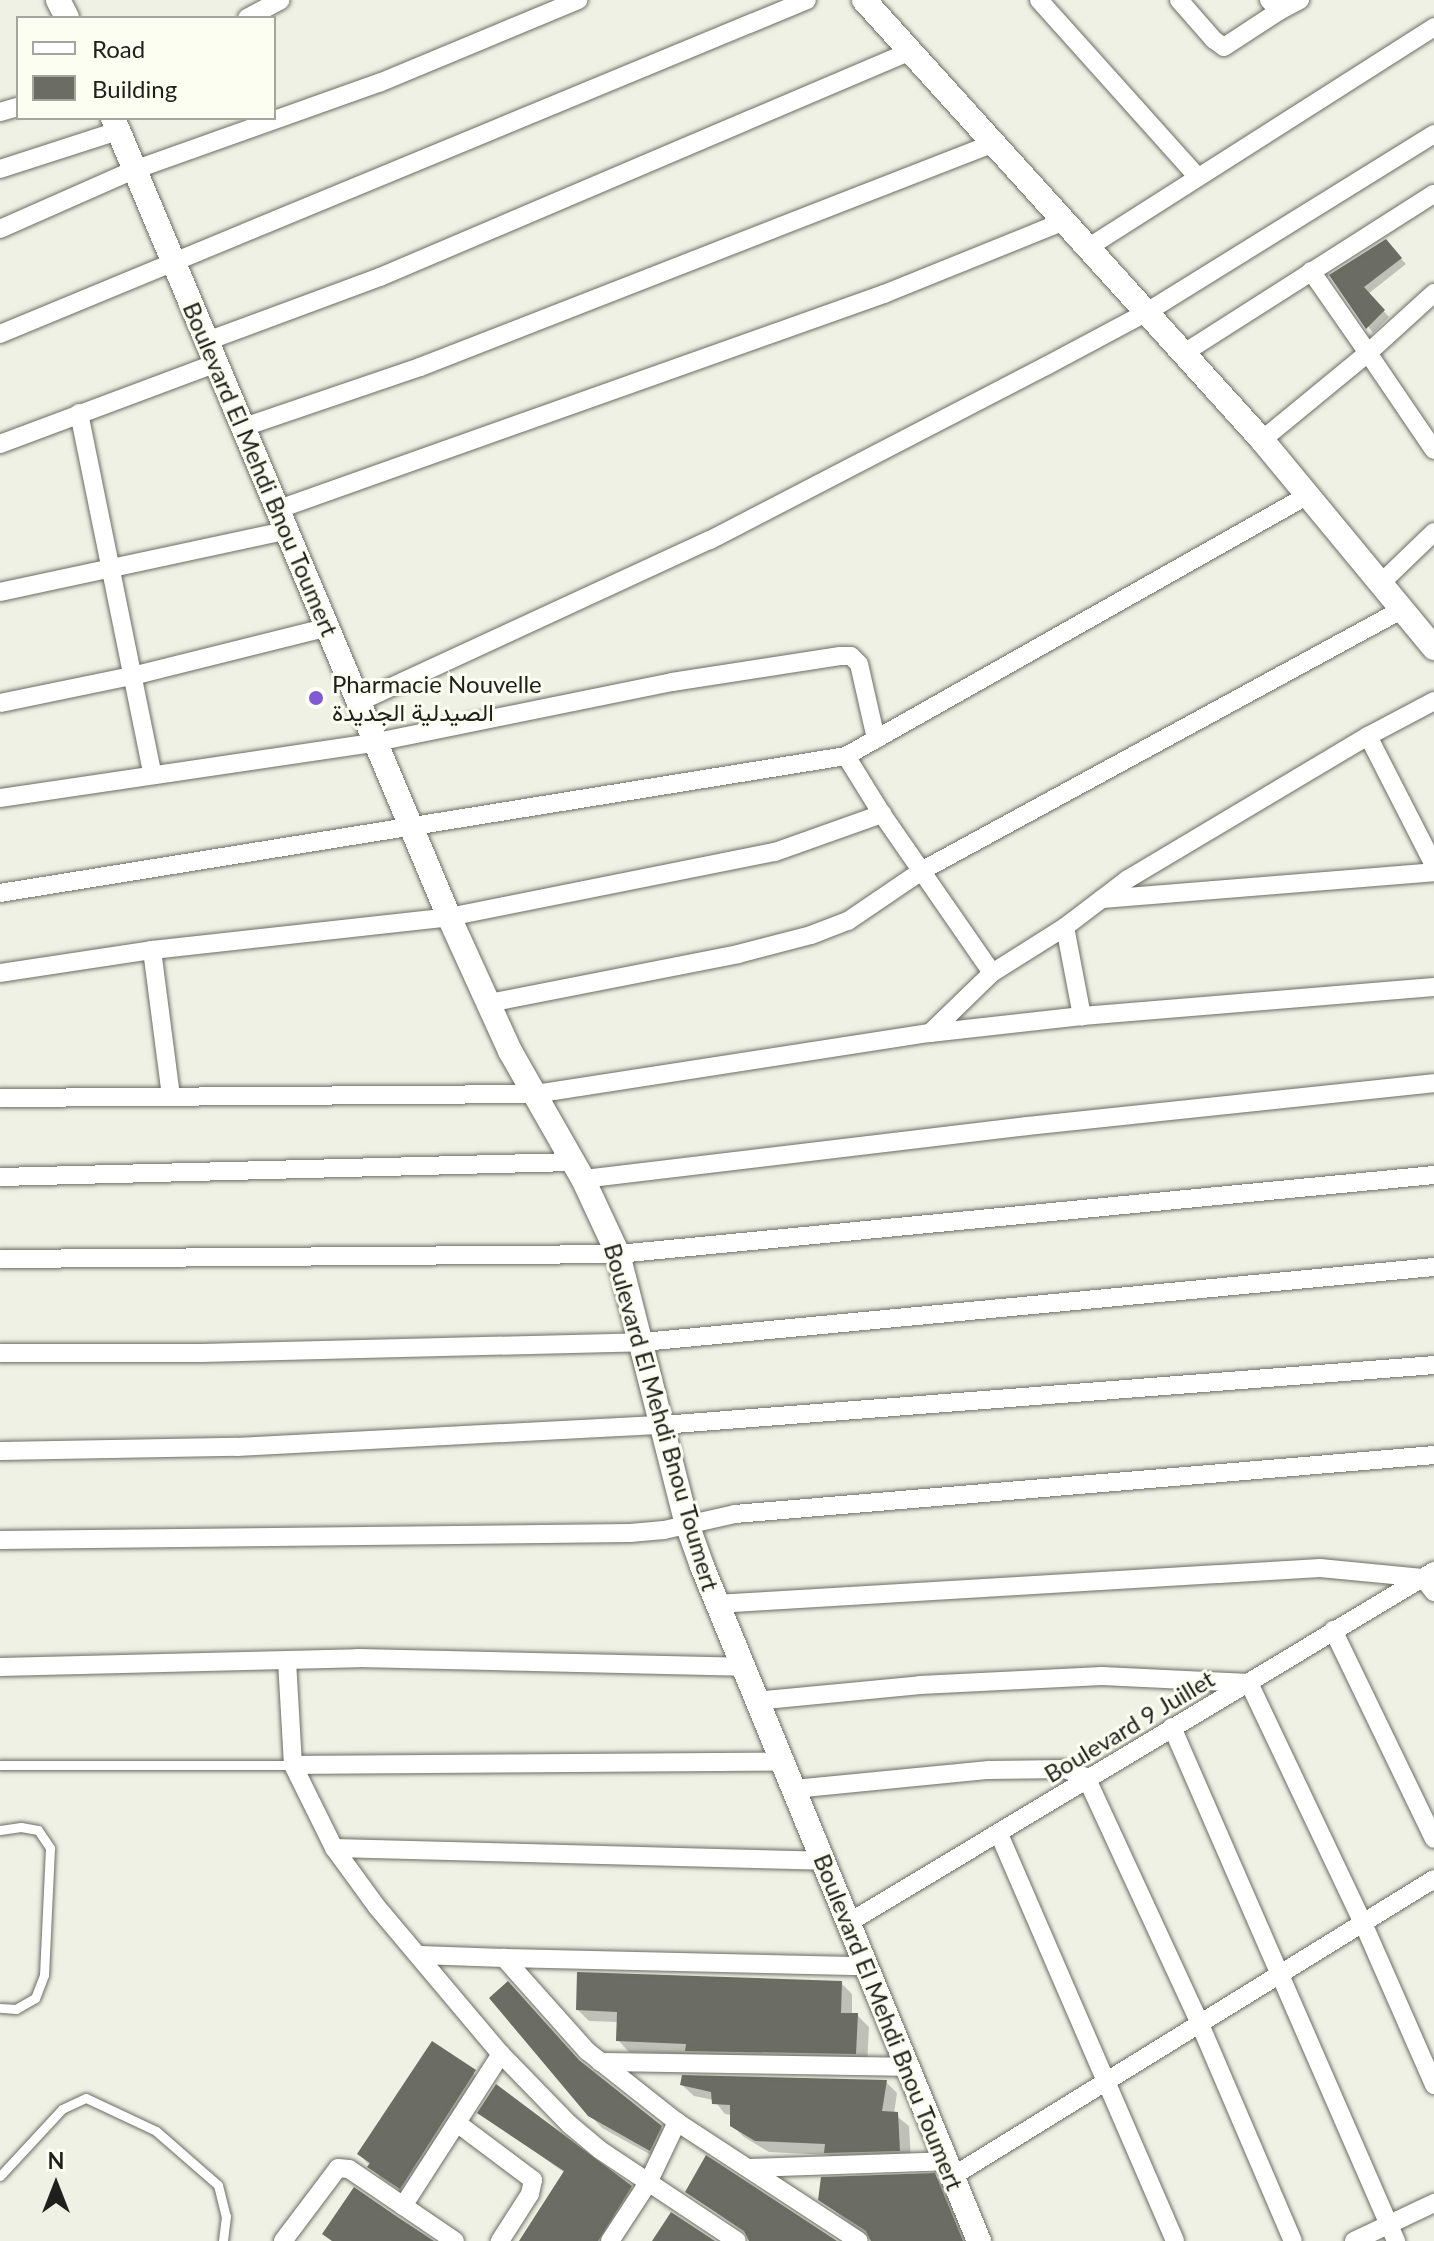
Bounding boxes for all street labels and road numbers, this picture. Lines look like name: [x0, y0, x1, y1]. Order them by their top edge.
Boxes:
street label: Boulevard El Mehdi Bnou Toumert: [177, 297, 345, 641]
street label: Boulevard El Mehdi Bnou Toumert: [598, 1240, 726, 1594]
street label: Boulevard 9 Juillet: [1039, 1664, 1219, 1788]
street label: Boulevard El Mehdi Bnou Toumert: [808, 1849, 970, 2195]

